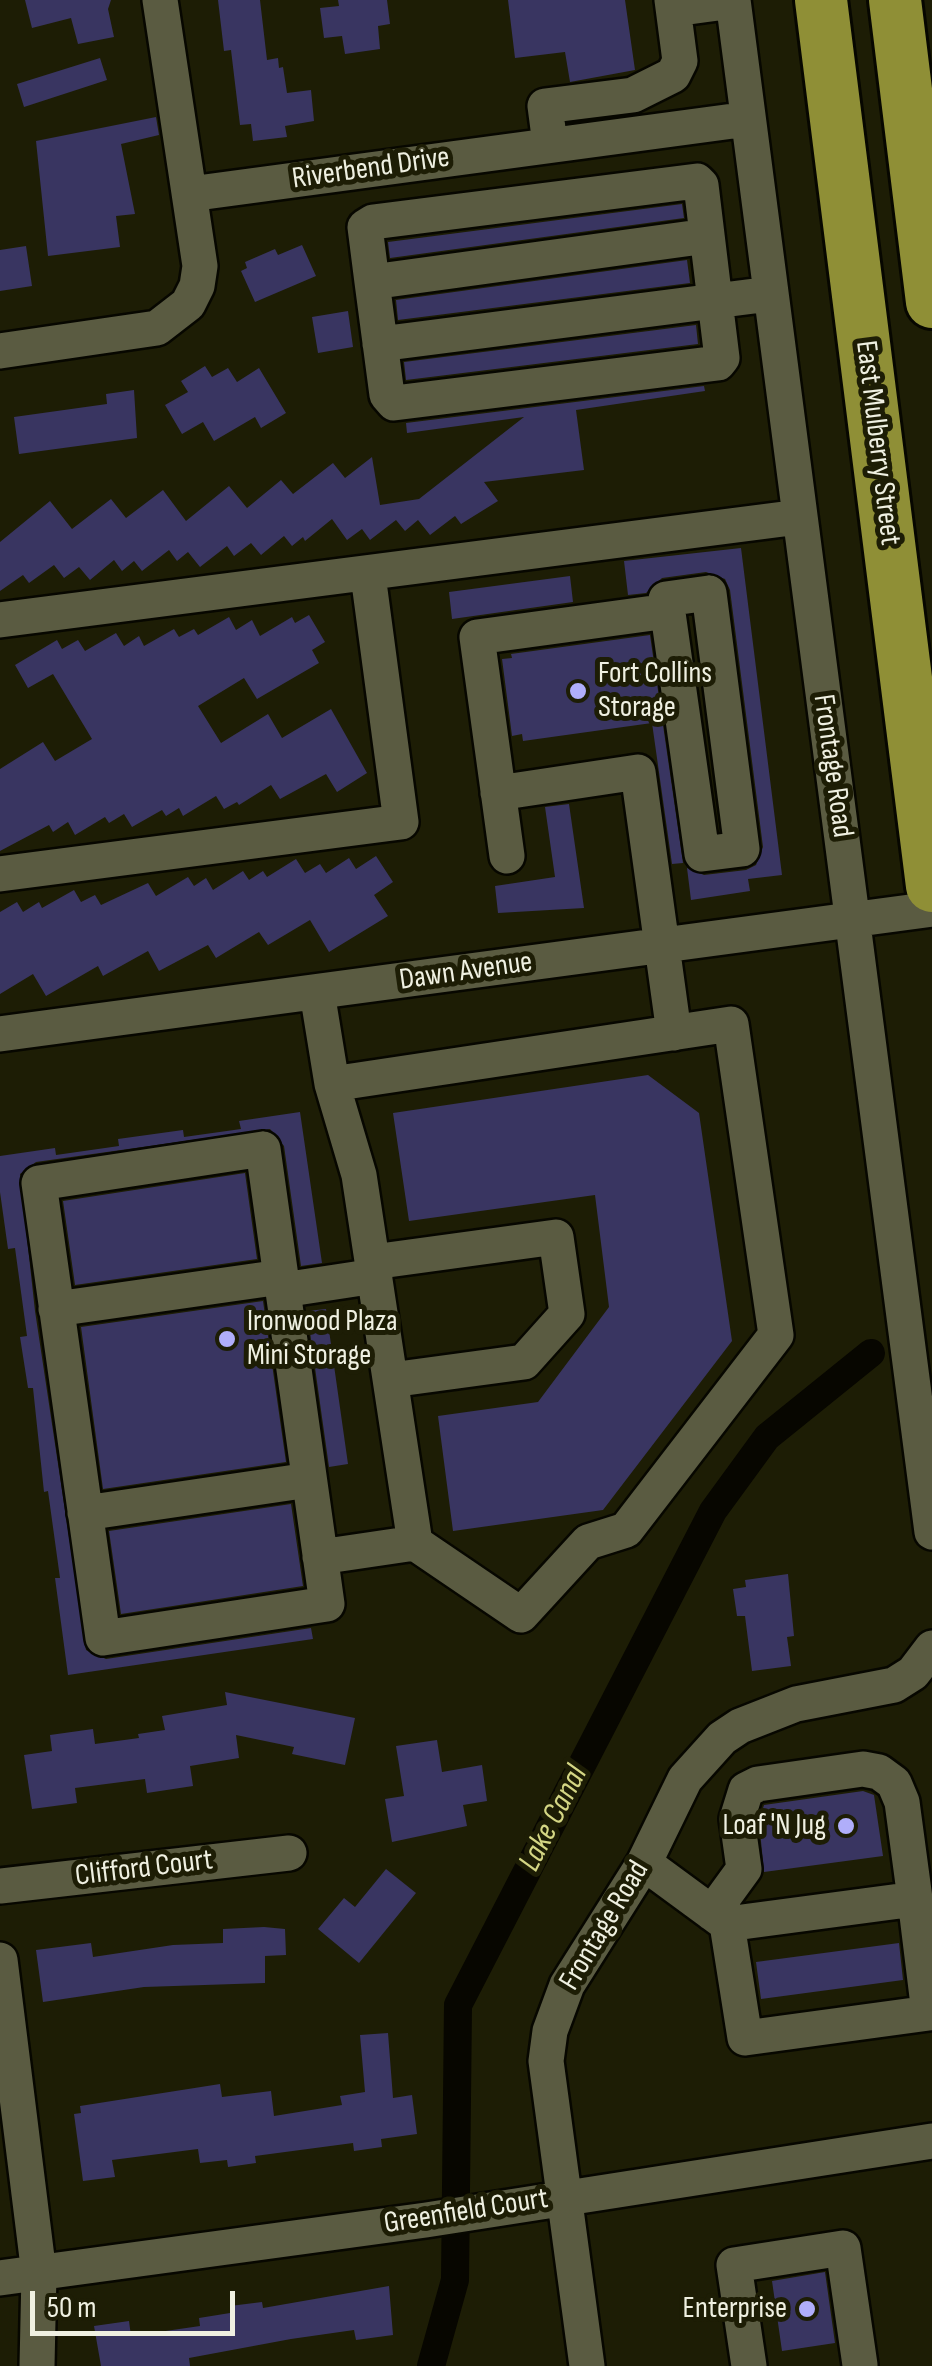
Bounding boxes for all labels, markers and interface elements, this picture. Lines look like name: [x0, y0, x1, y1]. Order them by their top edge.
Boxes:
street label: Riverbend Drive: [290, 140, 452, 198]
street label: East Mulberry Street: [847, 339, 907, 547]
place label: Fort Collins Storage: [598, 656, 712, 726]
marker: Fort Collins Storage: [567, 680, 589, 702]
street label: Frontage Road: [804, 692, 860, 840]
street label: Dawn Avenue: [397, 945, 535, 999]
place label: Ironwood Plaza Mini Storage: [247, 1304, 397, 1374]
marker: Ironwood Plaza Mini Storage: [216, 1328, 238, 1350]
water label: Lake Canal: [511, 1760, 597, 1878]
place label: Loaf 'N Jug: [722, 1808, 826, 1844]
marker: Loaf 'N Jug: [835, 1815, 857, 1837]
street label: Clifford Court: [73, 1843, 215, 1895]
street label: Frontage Road: [552, 1855, 658, 1997]
street label: Greenfield Court: [381, 2181, 551, 2243]
scale bar: [35, 2271, 240, 2333]
text: 50 m: [47, 2290, 96, 2326]
place label: Enterprise: [683, 2291, 787, 2327]
marker: Enterprise: [796, 2298, 818, 2320]

